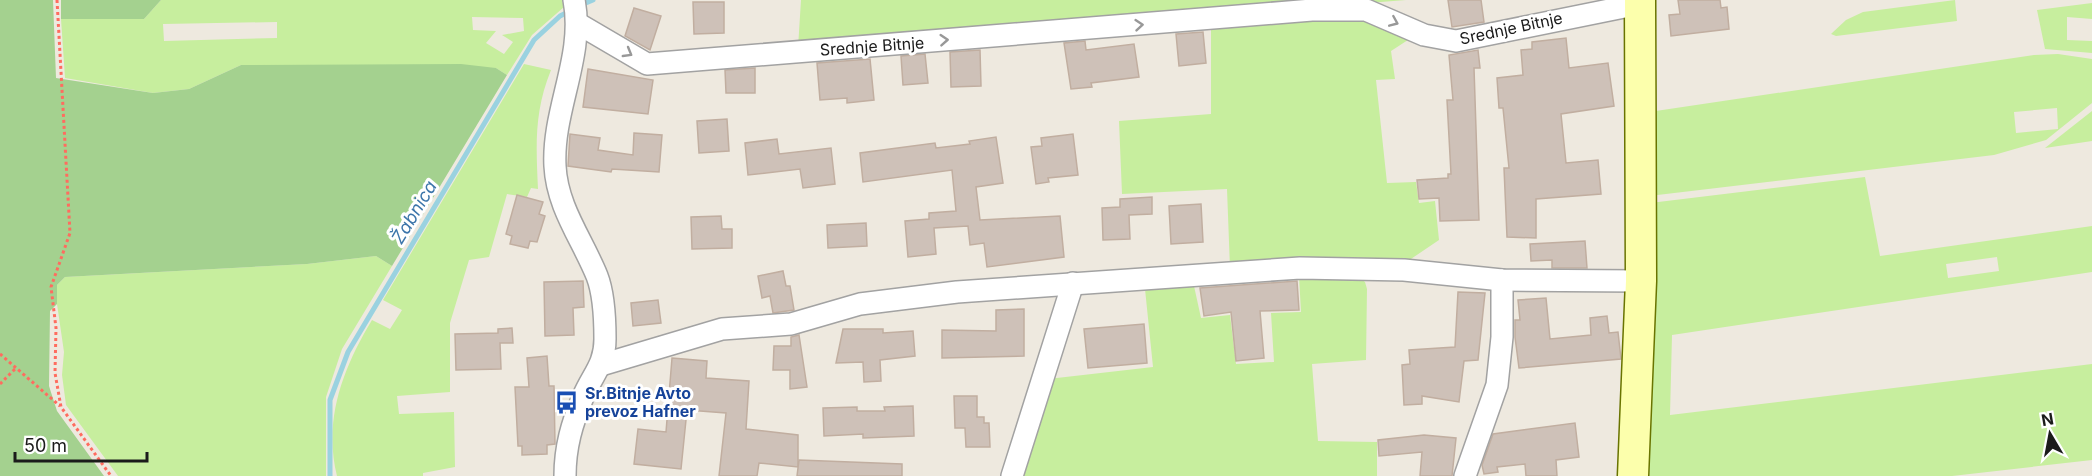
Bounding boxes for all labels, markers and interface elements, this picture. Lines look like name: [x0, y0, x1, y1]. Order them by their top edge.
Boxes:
street label: Srednje Bitnje: [1458, 7, 1564, 49]
one-way arrow: [1387, 15, 1398, 27]
one-way arrow: [1134, 19, 1143, 32]
street label: Srednje Bitnje: [819, 32, 925, 60]
one-way arrow: [940, 34, 949, 47]
one-way arrow: [621, 46, 632, 57]
water label: Žabnica: [386, 176, 441, 247]
place label: Sr.Bitnje Avto prevoz Hafner: [585, 383, 696, 421]
bus stop icon: Sr.Bitnje Avto prevoz Hafner: [554, 389, 580, 415]
north arrow: [2020, 404, 2080, 464]
text: N: [2040, 408, 2055, 430]
scale bar: [15, 425, 147, 463]
text: 50 m: [24, 435, 67, 456]

